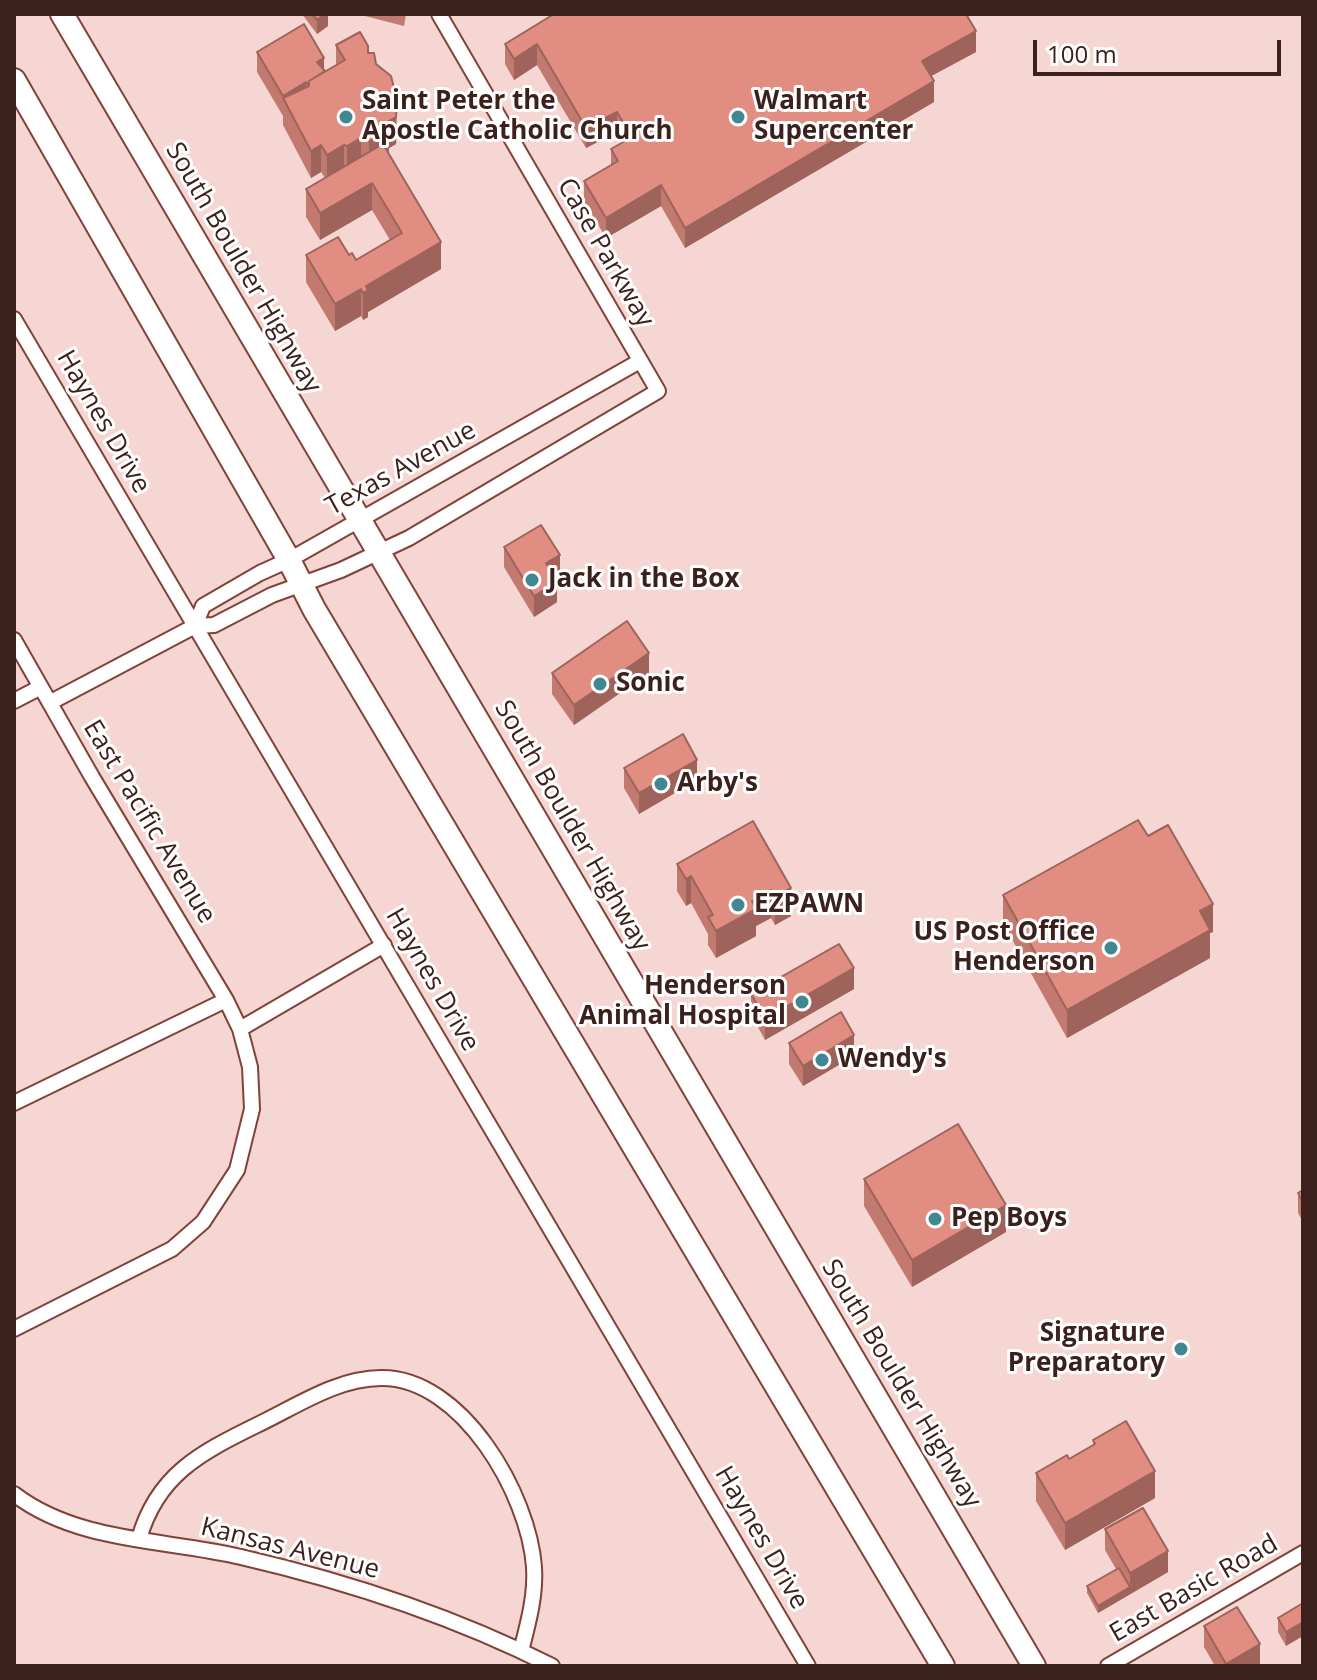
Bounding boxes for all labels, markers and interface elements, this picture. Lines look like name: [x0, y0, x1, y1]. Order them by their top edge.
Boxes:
scale bar: [1037, 24, 1285, 74]
text: 100 m: [1047, 37, 1117, 70]
place label: Saint Peter the Apostle Catholic Church: [362, 86, 672, 148]
place label: Walmart Supercenter: [754, 86, 913, 148]
marker: Saint Peter the Apostle Catholic Church: [337, 108, 355, 126]
marker: Walmart Supercenter: [729, 108, 747, 126]
street label: South Boulder Highway: [158, 137, 328, 399]
street label: Case Parkway: [550, 173, 660, 333]
street label: Haynes Drive: [49, 345, 157, 499]
street label: Texas Avenue: [321, 415, 481, 523]
place label: Jack in the Box: [548, 564, 739, 596]
marker: Jack in the Box: [523, 571, 541, 589]
place label: Sonic: [616, 668, 685, 700]
marker: Sonic: [591, 675, 609, 693]
street label: South Boulder Highway: [487, 695, 657, 957]
street label: East Pacific Avenue: [76, 715, 222, 929]
place label: Arby's: [677, 768, 758, 800]
marker: Arby's: [652, 775, 670, 793]
place label: EZPAWN: [754, 889, 864, 921]
marker: EZPAWN: [729, 896, 747, 914]
street label: Haynes Drive: [378, 903, 486, 1057]
place label: US Post Office Henderson: [913, 917, 1095, 978]
marker: US Post Office Henderson: [1102, 939, 1120, 957]
place label: Henderson Animal Hospital: [579, 971, 786, 1032]
marker: Henderson Animal Hospital: [793, 993, 811, 1011]
place label: Wendy's: [838, 1044, 947, 1076]
marker: Wendy's: [813, 1051, 831, 1069]
place label: Pep Boys: [951, 1203, 1067, 1235]
marker: Pep Boys: [926, 1210, 944, 1228]
street label: South Boulder Highway: [814, 1254, 988, 1514]
place label: Signature Preparatory: [1008, 1318, 1165, 1380]
marker: Signature Preparatory: [1172, 1340, 1190, 1358]
street label: Haynes Drive: [707, 1461, 815, 1615]
street label: Kansas Avenue: [198, 1512, 382, 1586]
street label: East Basic Road: [1104, 1528, 1284, 1650]

